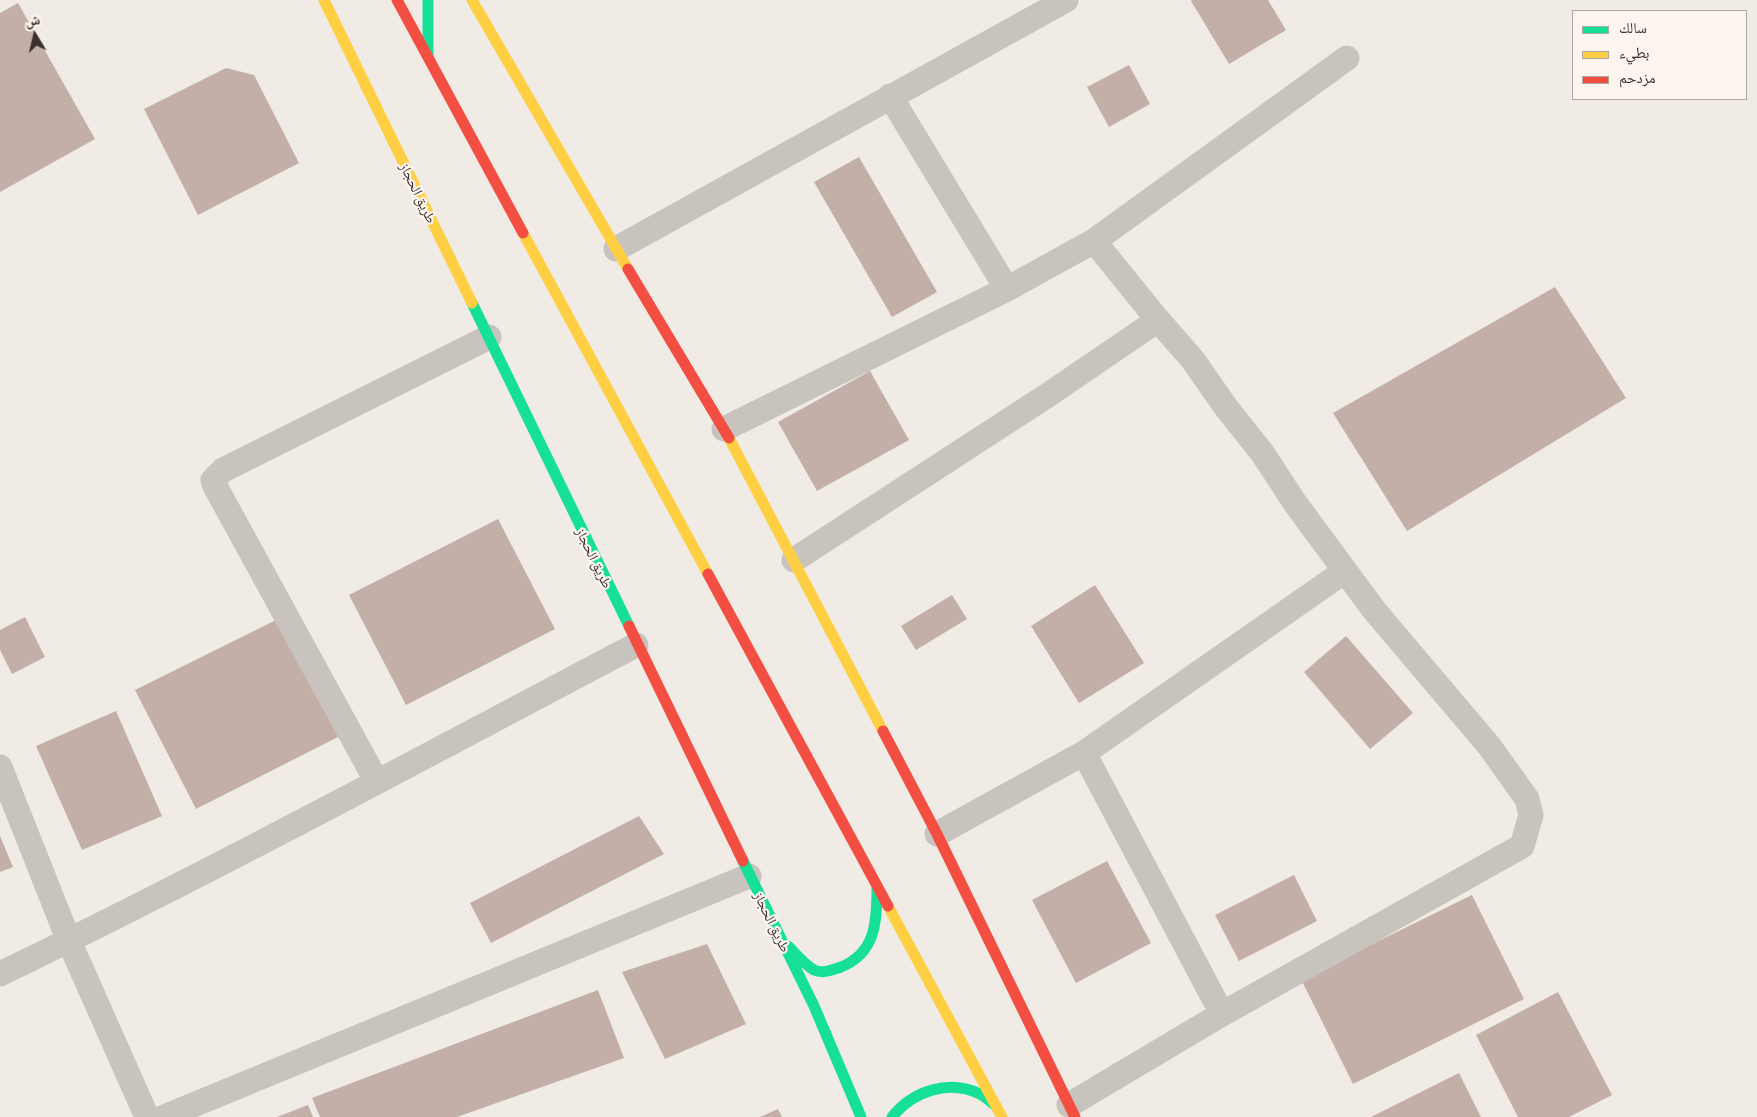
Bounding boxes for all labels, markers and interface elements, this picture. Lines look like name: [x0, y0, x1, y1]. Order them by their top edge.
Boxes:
north arrow: [10, 10, 60, 60]
text: ش: [24, 10, 41, 29]
legend: [1572, 10, 1747, 100]
text: سالك: [1619, 18, 1647, 36]
text: بطيء: [1619, 43, 1649, 61]
text: مزدحم: [1619, 68, 1656, 86]
street label: طريق الحجاز: [396, 160, 440, 226]
street label: طريق الحجاز: [572, 525, 616, 591]
street label: طريق الحجاز: [750, 889, 794, 955]

